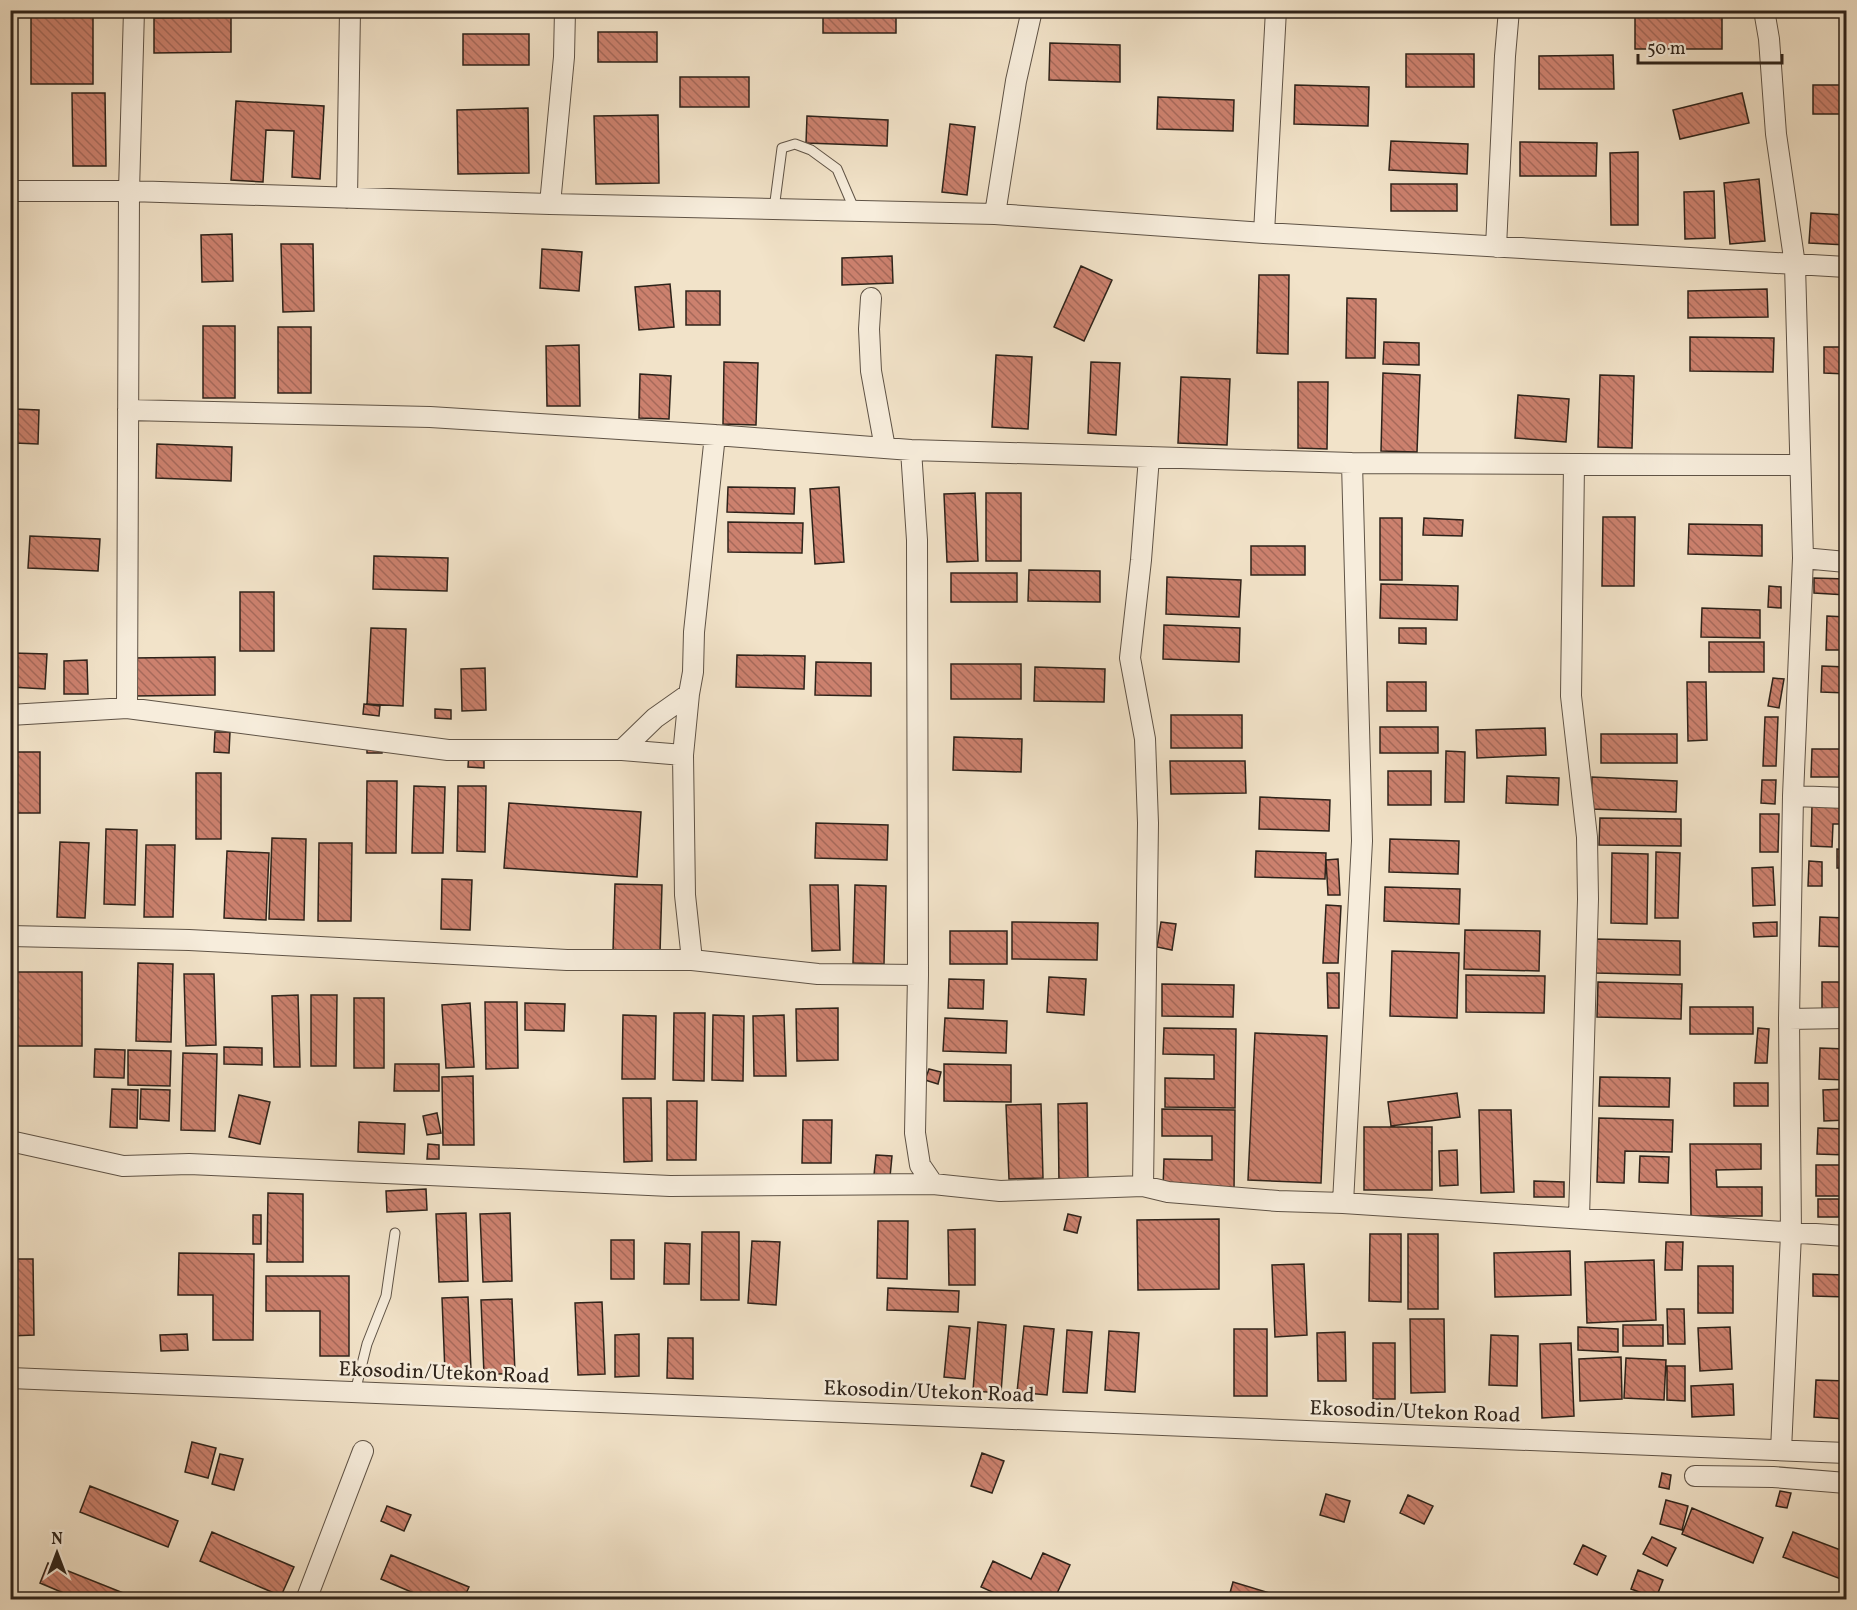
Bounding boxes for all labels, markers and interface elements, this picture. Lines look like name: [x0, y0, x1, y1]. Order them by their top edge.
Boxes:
scale bar: [1638, 27, 1782, 65]
text: 50 m: [1647, 37, 1686, 62]
street label: Ekosodin/Utekon Road: [338, 1355, 550, 1392]
street label: Ekosodin/Utekon Road: [823, 1374, 1035, 1411]
street label: Ekosodin/Utekon Road: [1309, 1394, 1521, 1431]
north arrow: [27, 1523, 87, 1583]
text: N: [51, 1529, 63, 1551]

